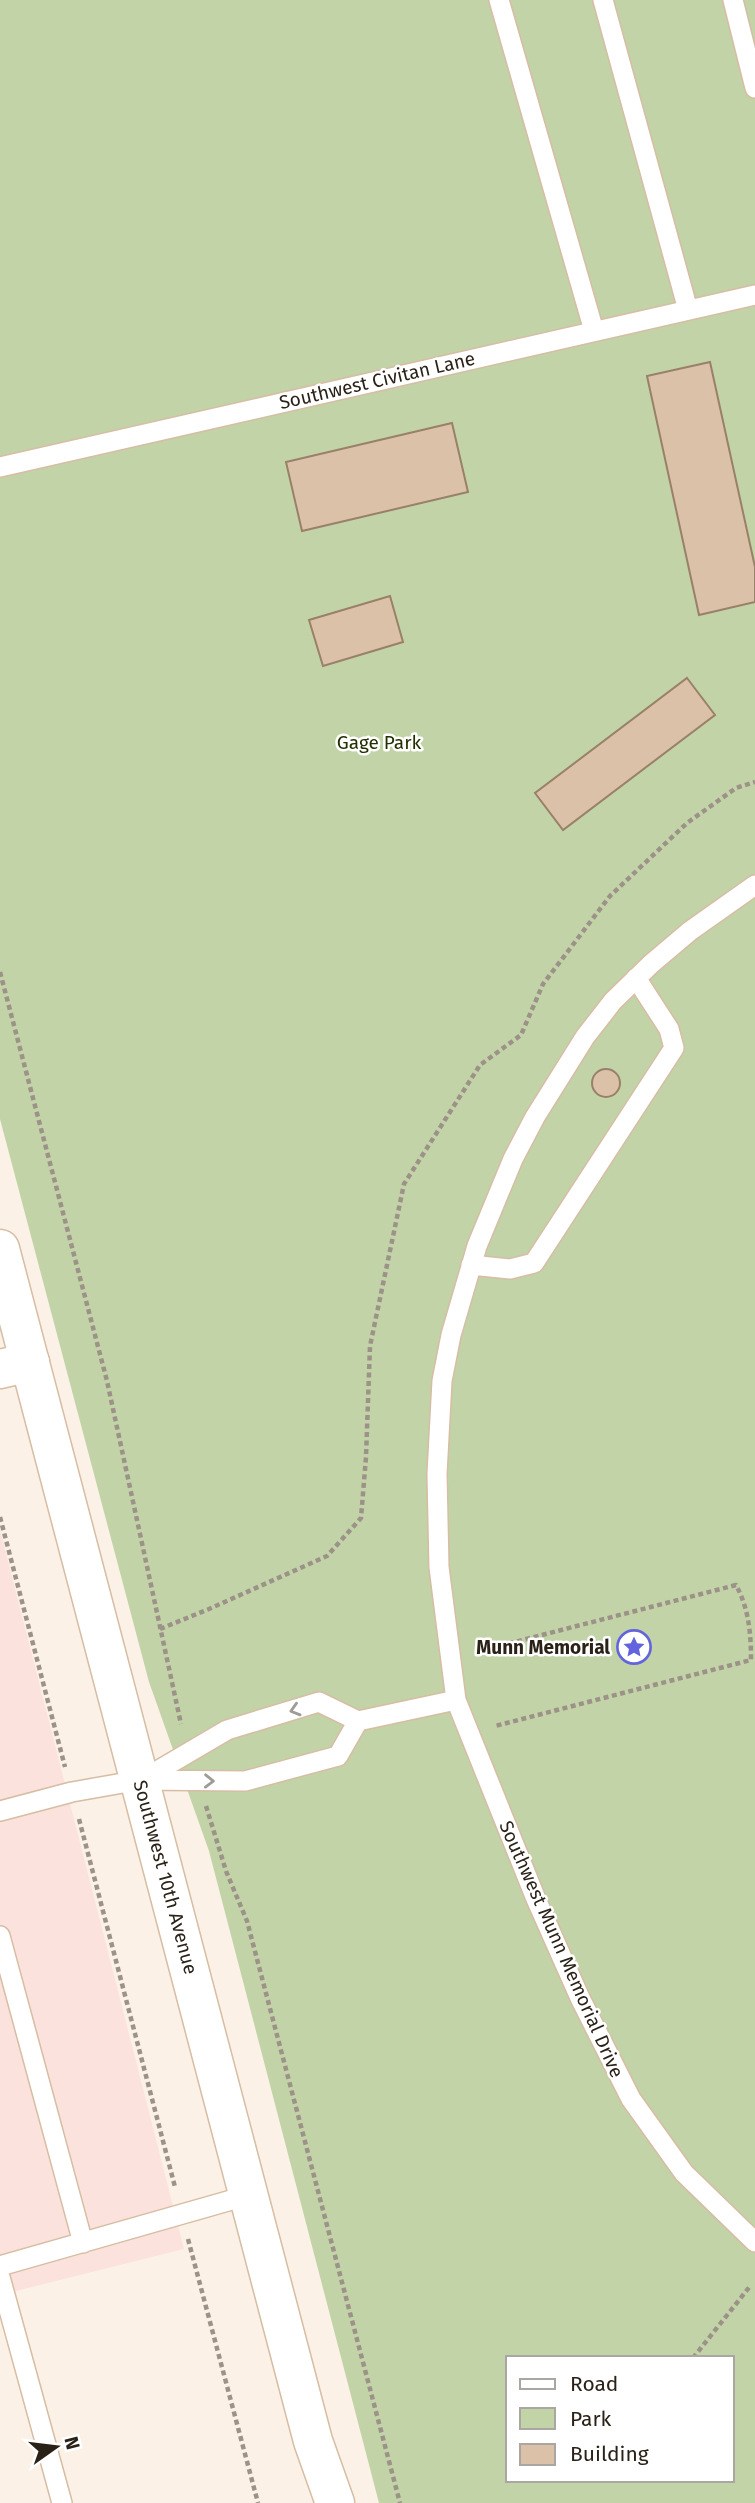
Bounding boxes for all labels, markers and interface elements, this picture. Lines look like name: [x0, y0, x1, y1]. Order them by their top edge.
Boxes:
street label: Southwest Civitan Lane: [277, 347, 477, 414]
park label: Gage Park: [337, 731, 422, 754]
place icon: Munn Memorial: [615, 1628, 653, 1666]
place label: Munn Memorial: [476, 1636, 610, 1659]
one-way arrow: [289, 1701, 301, 1716]
one-way arrow: [204, 1773, 214, 1789]
street label: Southwest 10th Avenue: [129, 1777, 203, 1977]
street label: Southwest Munn Memorial Drive: [494, 1817, 629, 2081]
legend: [506, 2356, 734, 2482]
text: Road: [570, 2371, 618, 2397]
text: Park: [570, 2406, 612, 2432]
north arrow: [21, 2412, 91, 2482]
text: N: [59, 2434, 85, 2452]
text: Building: [570, 2441, 649, 2467]

